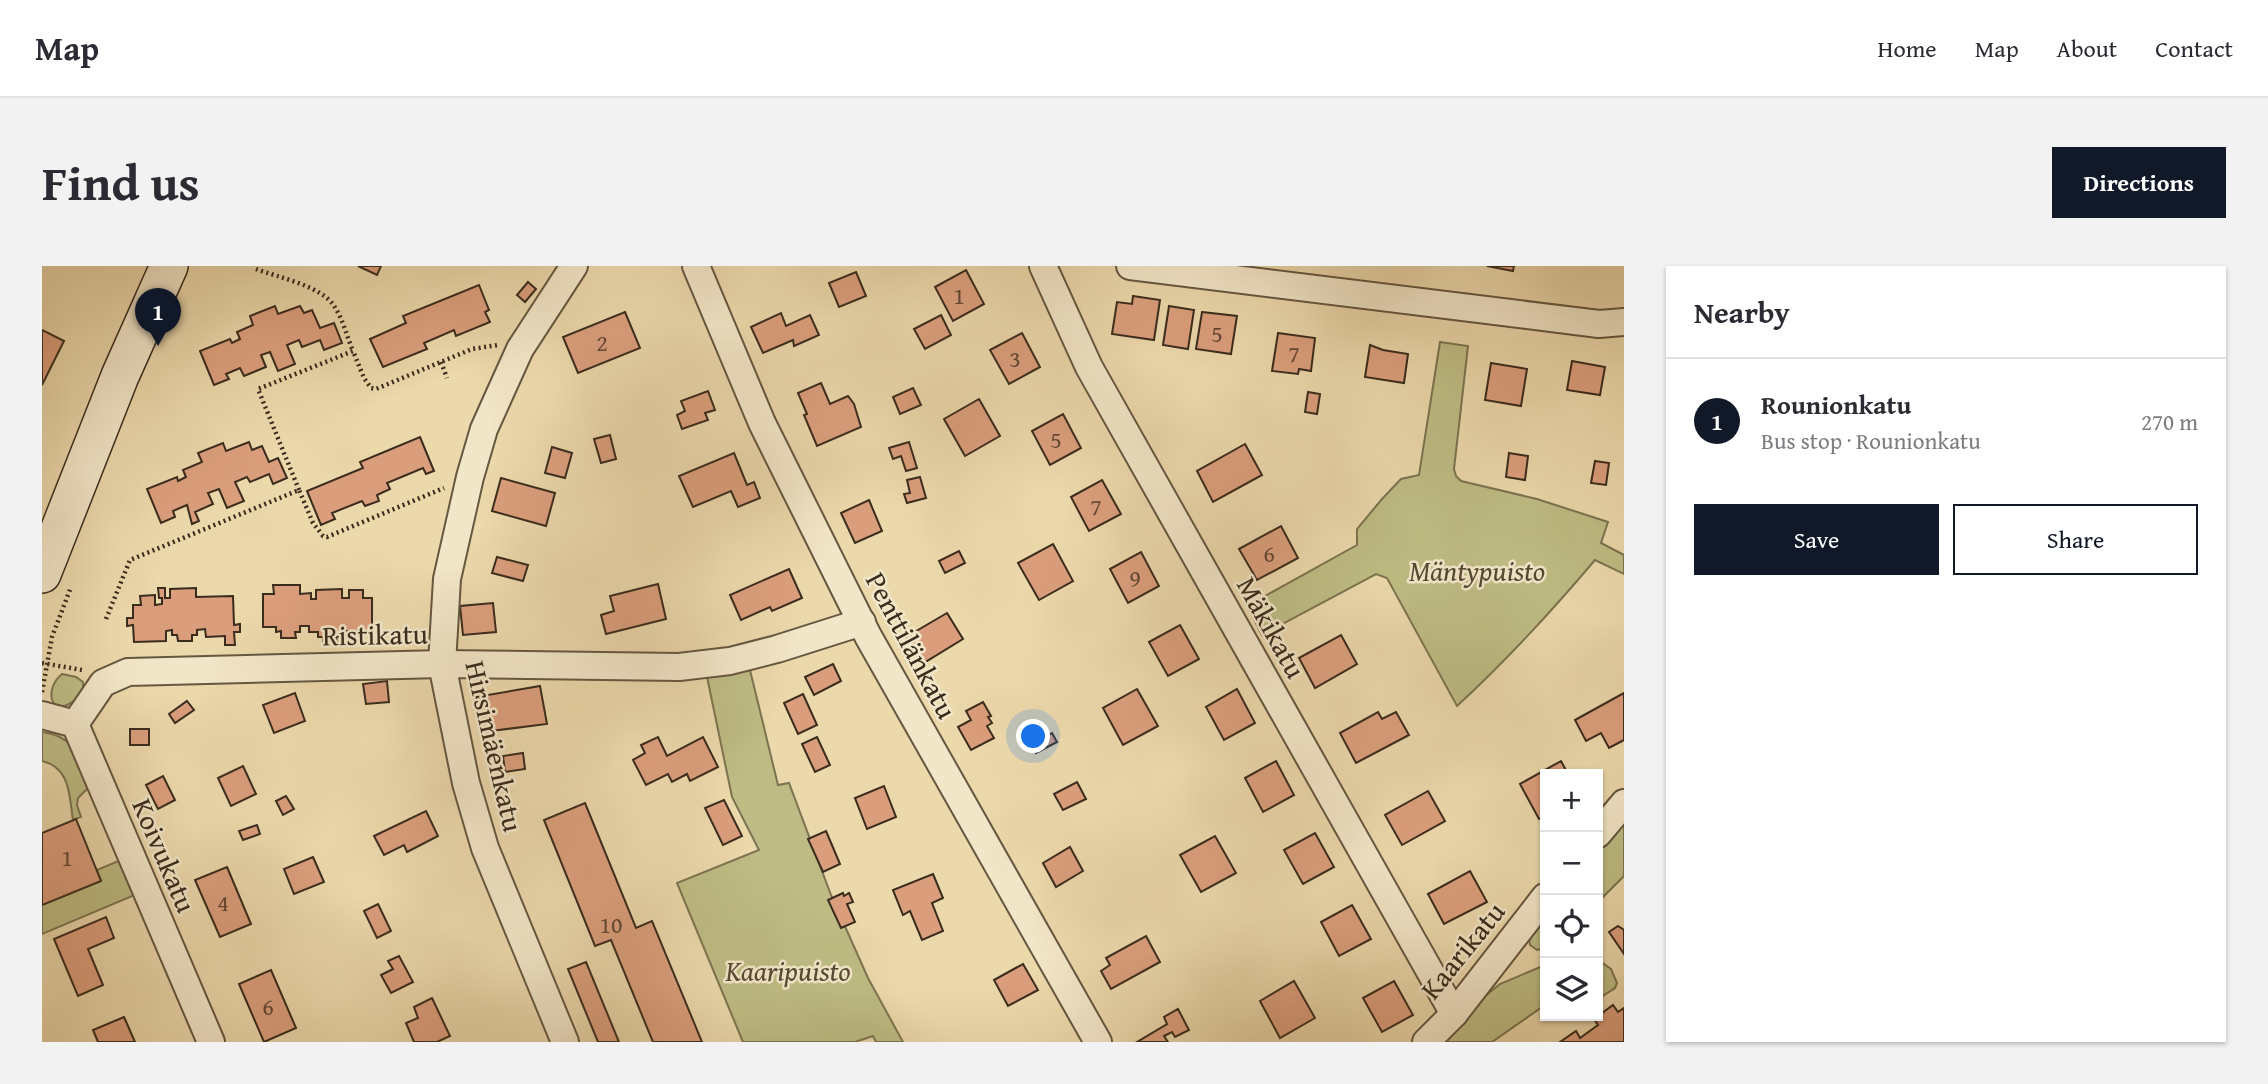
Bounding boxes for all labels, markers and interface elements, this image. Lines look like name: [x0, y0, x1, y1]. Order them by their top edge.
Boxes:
text: Map: [35, 24, 99, 72]
text: Home: [1878, 31, 1937, 66]
text: Map: [1975, 31, 2019, 66]
text: About: [2057, 31, 2117, 66]
text: Contact: [2155, 31, 2233, 66]
text: Find us: [42, 146, 200, 218]
button: Directions: [2052, 147, 2226, 218]
house number: 1: [953, 278, 965, 313]
pin: 1: [135, 288, 181, 346]
text: Nearby: [1694, 290, 1790, 334]
house number: 5: [1211, 316, 1223, 351]
house number: 2: [596, 325, 608, 360]
house number: 7: [1288, 336, 1300, 371]
house number: 3: [1009, 341, 1021, 376]
text: Rounionkatu: [1761, 385, 1911, 424]
text: 1: [1711, 405, 1723, 438]
text: 270 m: [2141, 405, 2198, 438]
house number: 5: [1050, 422, 1062, 457]
text: Bus stop · Rounionkatu: [1761, 424, 1981, 457]
house number: 7: [1090, 489, 1102, 524]
button: Save: [1694, 504, 1939, 575]
button: Share: [1953, 504, 2198, 575]
house number: 6: [1263, 536, 1275, 571]
park label: Mäntypuisto: [1409, 550, 1545, 591]
house number: 9: [1129, 560, 1141, 595]
street label: Penttilänkatu: [856, 564, 968, 726]
street label: Mäkikatu: [1227, 569, 1317, 685]
street label: Ristikatu: [322, 613, 428, 655]
street label: Hirsimäenkatu: [455, 656, 535, 836]
your location: [1016, 719, 1050, 753]
map controls: [1540, 769, 1603, 1021]
button: +: [1540, 769, 1603, 832]
street label: Koivukatu: [123, 792, 207, 918]
button: −: [1540, 832, 1603, 895]
house number: 1: [61, 840, 73, 875]
house number: 4: [217, 885, 229, 920]
street label: Kaarikatu: [1410, 892, 1514, 1008]
button: locate: [1540, 895, 1603, 958]
house number: 10: [599, 907, 623, 942]
park label: Kaaripuisto: [725, 950, 850, 991]
button: layers: [1540, 958, 1603, 1021]
house number: 6: [262, 989, 274, 1024]

